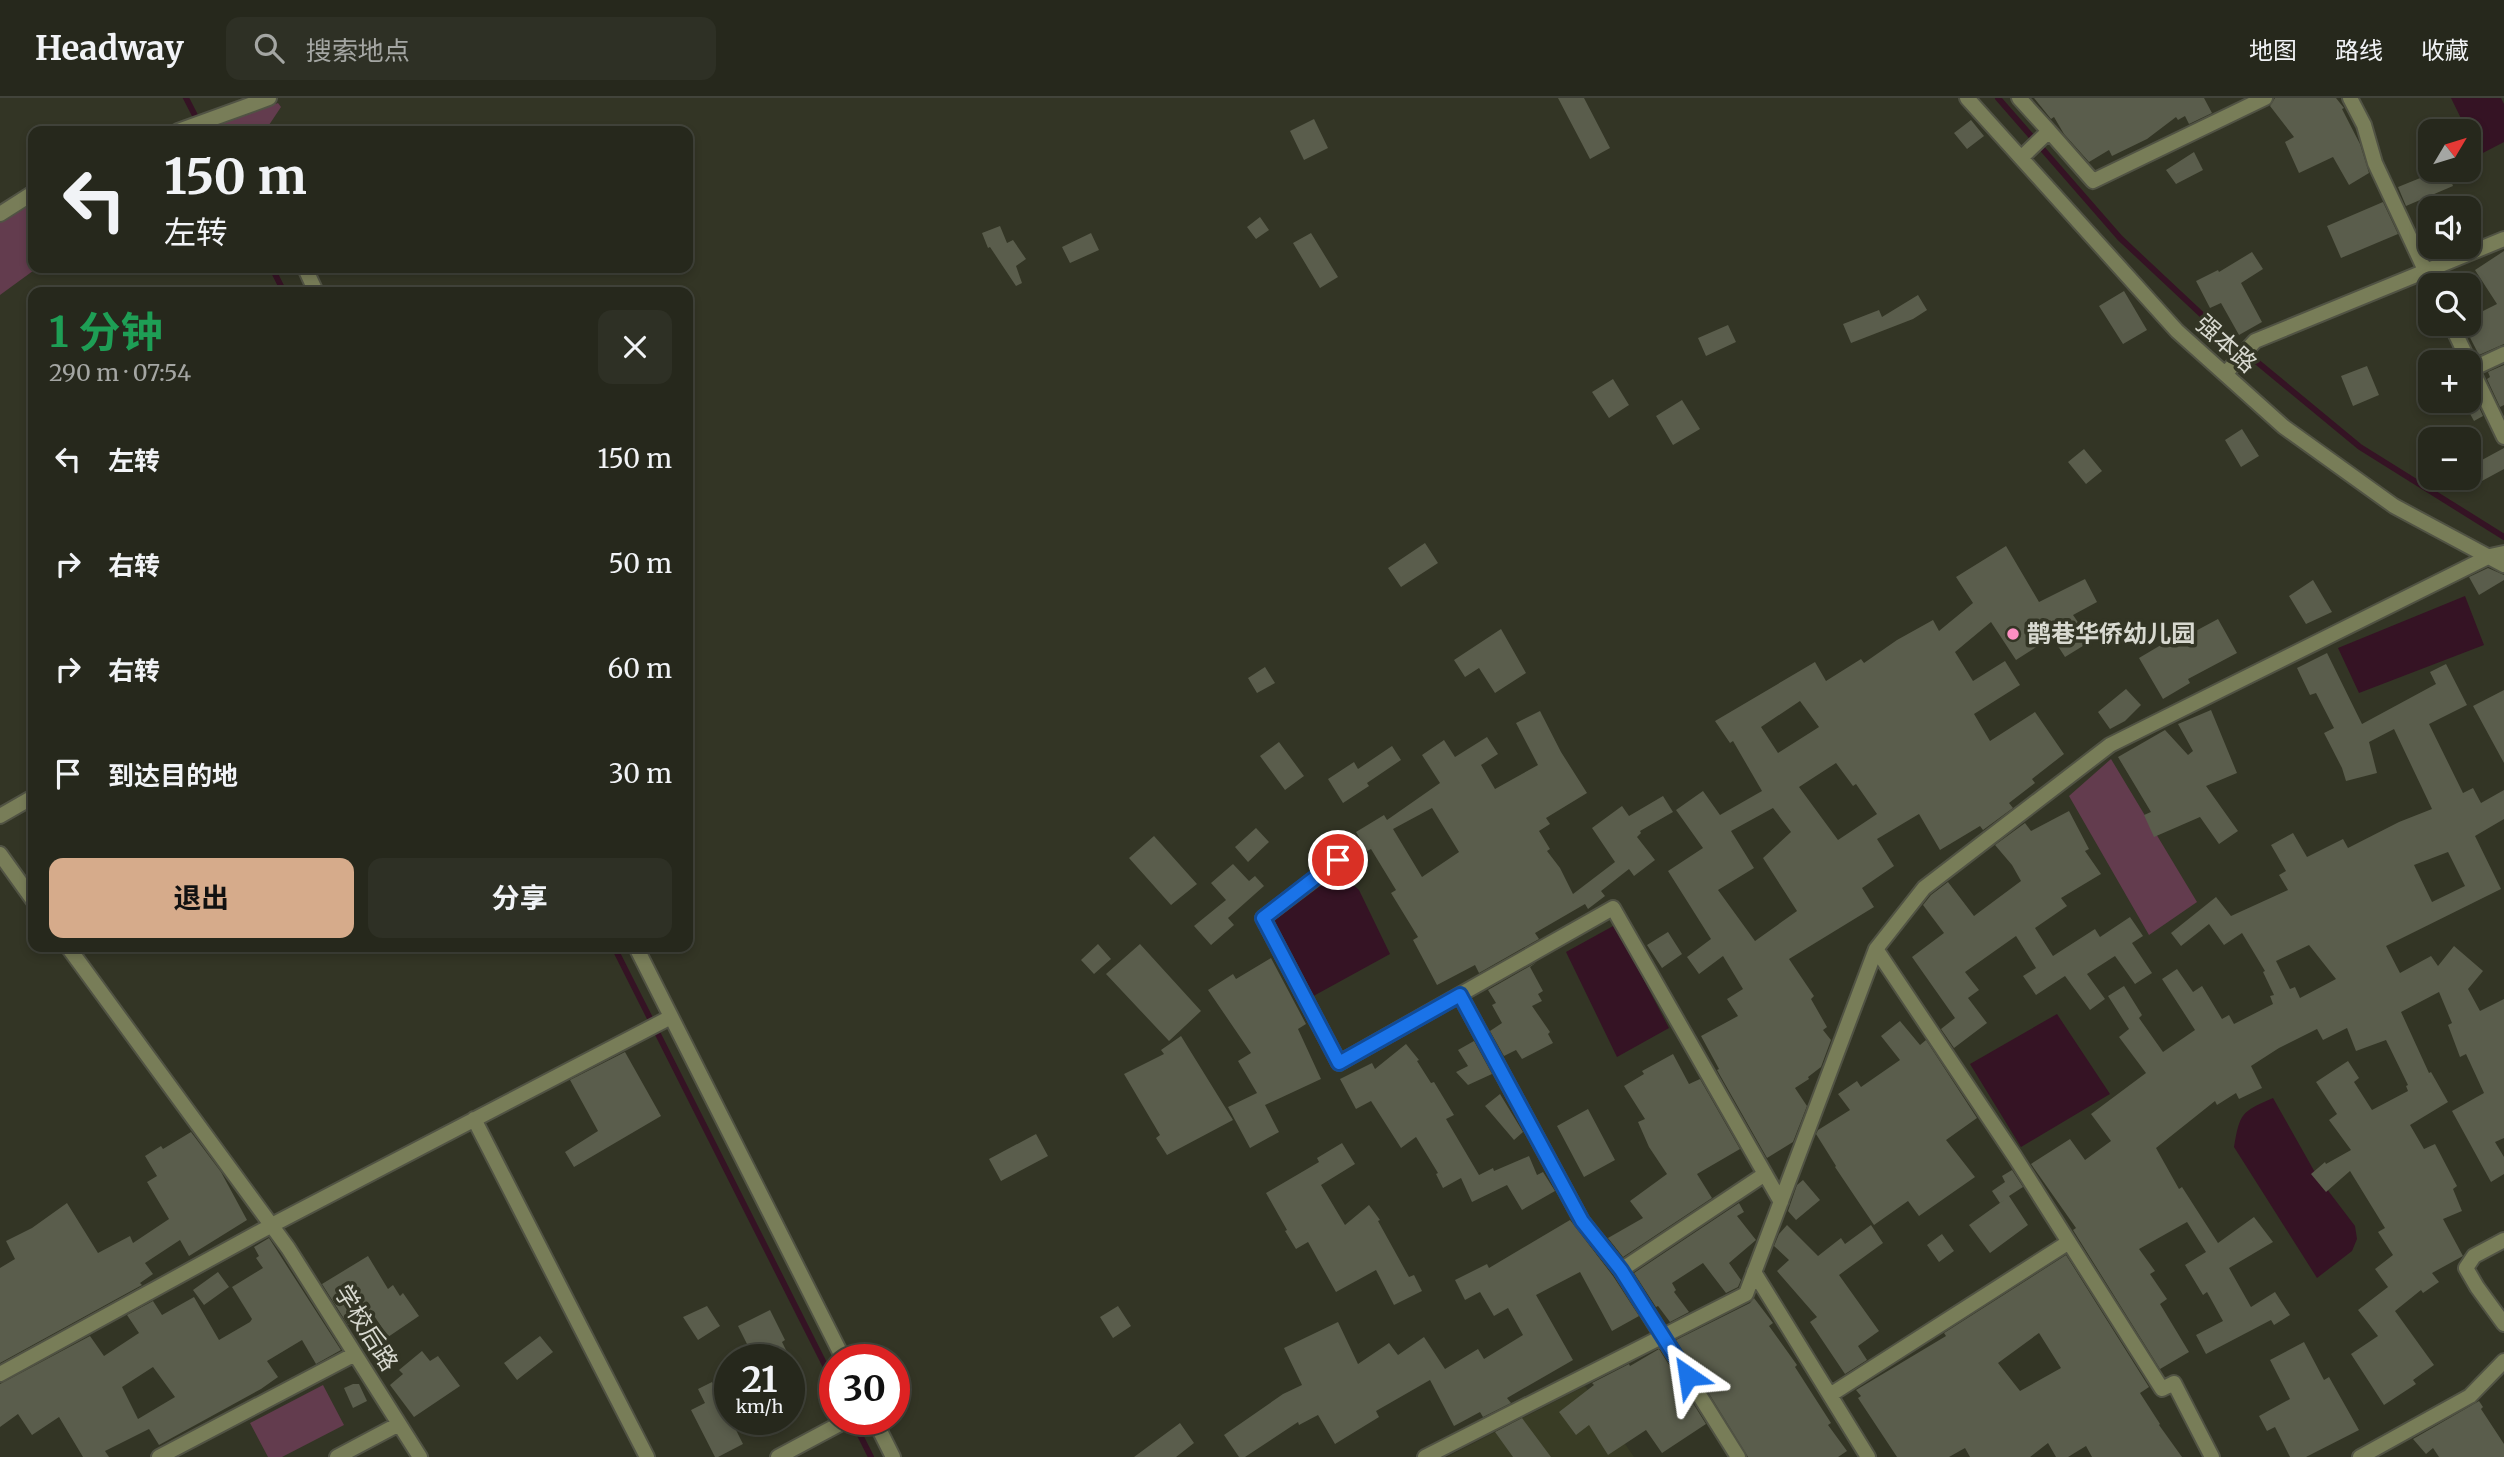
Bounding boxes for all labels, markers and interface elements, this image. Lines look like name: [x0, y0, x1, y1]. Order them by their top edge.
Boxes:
search box: [226, 17, 716, 80]
text: Headway: [35, 28, 184, 69]
icon: search: [250, 29, 288, 67]
text: 搜索地点: [306, 34, 410, 67]
text: 地图: [2249, 35, 2297, 66]
text: 路线: [2335, 35, 2383, 66]
text: 收藏: [2421, 35, 2469, 66]
north arrow: [2418, 119, 2482, 182]
map controls: [2418, 119, 2481, 490]
text: 150 m: [164, 146, 307, 207]
icon: left: [49, 154, 140, 245]
button: sound: [2418, 196, 2481, 259]
text: 左转: [164, 213, 228, 253]
button: search: [2418, 273, 2481, 336]
text: 1 分钟: [49, 306, 162, 358]
street label: 强本路: [2189, 308, 2263, 379]
button: close: [598, 310, 672, 384]
button: +: [2418, 350, 2481, 413]
text: 290 m · 07:54: [49, 358, 191, 387]
button: −: [2418, 427, 2481, 490]
icon: left: [49, 440, 87, 478]
text: 150 m: [598, 442, 672, 475]
text: 左转: [108, 444, 160, 477]
icon: right: [49, 545, 87, 583]
text: 50 m: [608, 547, 672, 580]
text: 右转: [108, 549, 160, 582]
place label: 鹊巷华侨幼儿园: [2027, 618, 2195, 649]
marker: 鹊巷华侨幼儿园: [2005, 626, 2021, 642]
icon: right: [49, 650, 87, 688]
text: 60 m: [608, 652, 672, 685]
text: 右转: [108, 654, 160, 687]
icon: arrive: [49, 755, 87, 793]
text: 30 m: [609, 757, 672, 790]
text: 到达目的地: [108, 759, 238, 792]
pin: [1308, 830, 1368, 890]
icon: arrive: [1319, 841, 1357, 879]
button: 退出: [49, 858, 354, 938]
button: 分享: [368, 858, 672, 938]
street label: 学校后路: [328, 1279, 405, 1377]
position arrow: [1651, 1339, 1725, 1413]
speed limit sign: 30: [819, 1344, 910, 1435]
text: 21: [742, 1358, 777, 1402]
text: km/h: [736, 1395, 783, 1418]

